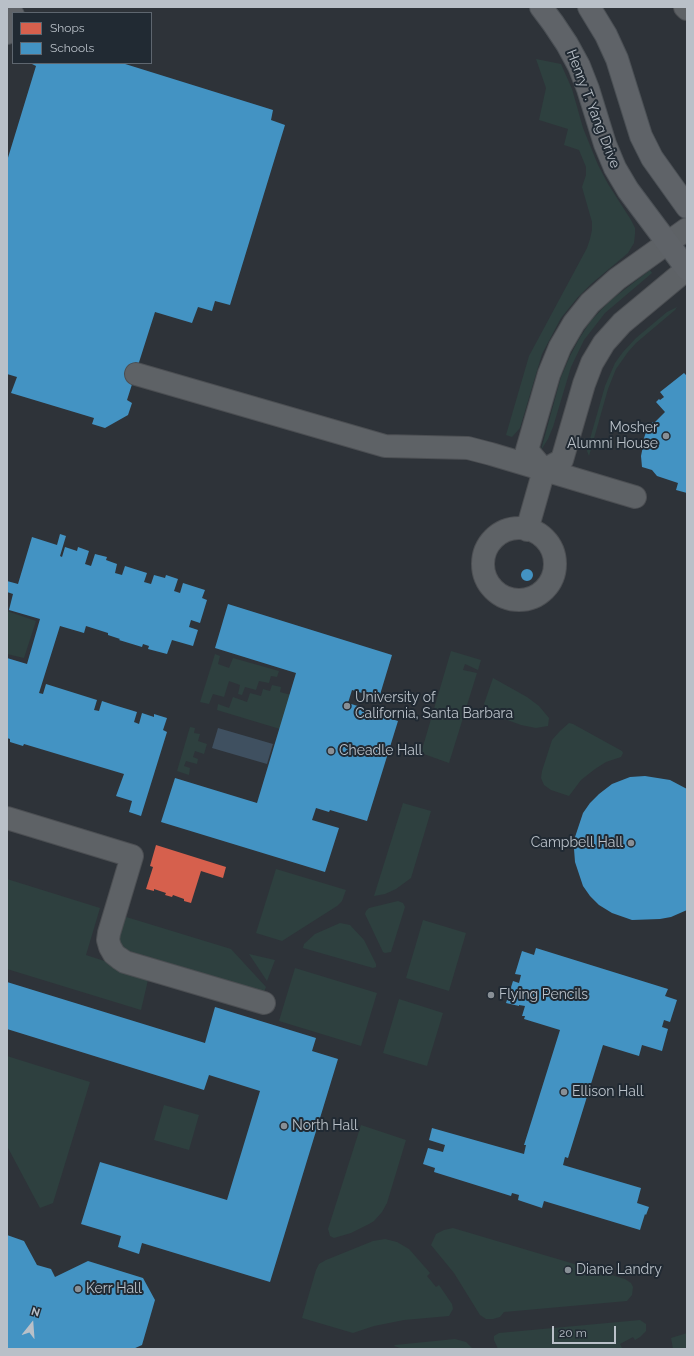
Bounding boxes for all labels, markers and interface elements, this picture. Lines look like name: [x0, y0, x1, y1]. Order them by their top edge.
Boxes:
legend: [12, 12, 152, 64]
text: Shops: [50, 21, 85, 35]
text: Schools: [50, 41, 94, 55]
street label: Henry T. Yang Drive: [563, 47, 623, 171]
place label: Mosher Alumni House: [567, 420, 658, 452]
marker: Mosher Alumni House: [661, 431, 671, 441]
place label: University of California, Santa Barbara: [355, 690, 513, 722]
marker: University of California, Santa Barbara: [342, 701, 352, 711]
place label: Cheadle Hall: [339, 743, 422, 759]
marker: Cheadle Hall: [326, 746, 336, 756]
place label: Campbell Hall: [531, 835, 623, 851]
marker: Campbell Hall: [626, 838, 636, 848]
place label: Flying Pencils: [499, 987, 588, 1003]
marker: Flying Pencils: [486, 990, 496, 1000]
place label: Ellison Hall: [572, 1084, 644, 1100]
marker: Ellison Hall: [559, 1087, 569, 1097]
place label: North Hall: [292, 1118, 358, 1134]
marker: North Hall: [279, 1121, 289, 1131]
place label: Diane Landry: [576, 1262, 662, 1278]
marker: Diane Landry: [563, 1265, 573, 1275]
place label: Kerr Hall: [86, 1281, 142, 1297]
marker: Kerr Hall: [73, 1284, 83, 1294]
north arrow: [12, 1304, 52, 1344]
text: N: [30, 1305, 42, 1319]
scale bar: [554, 1318, 618, 1344]
text: 20 m: [559, 1326, 587, 1340]

